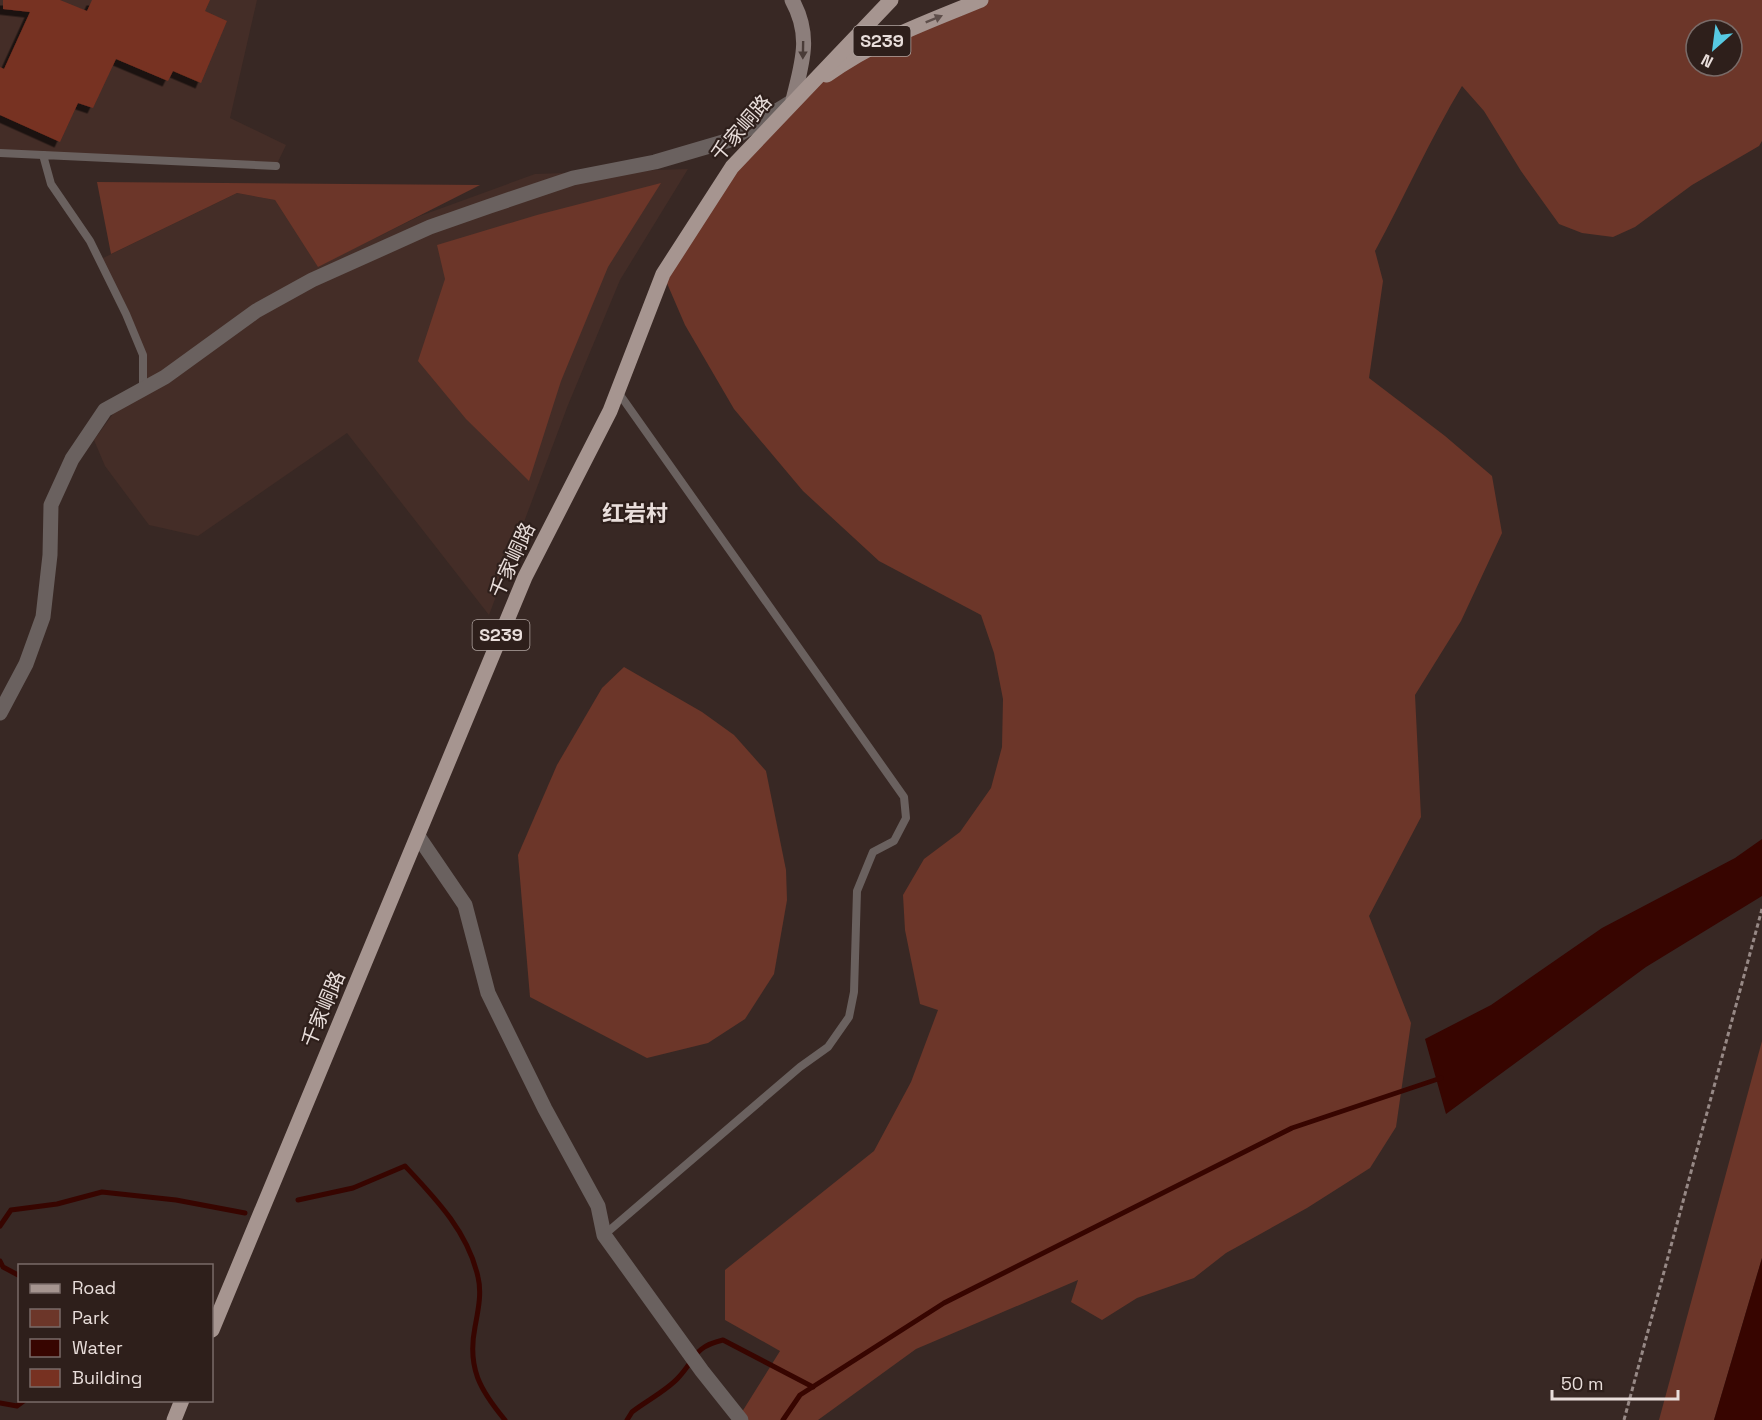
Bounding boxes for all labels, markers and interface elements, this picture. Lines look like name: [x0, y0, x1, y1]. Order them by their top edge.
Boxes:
one-way arrow: [926, 14, 944, 24]
north arrow: [1684, 18, 1744, 78]
road number: S239: [854, 26, 910, 56]
one-way arrow: [799, 40, 808, 59]
text: N: [1698, 49, 1717, 73]
street label: 千家峒路: [705, 89, 777, 167]
district label: 红岩村: [602, 499, 668, 527]
street label: 千家峒路: [483, 518, 541, 602]
road number: S239: [472, 620, 530, 650]
street label: 千家峒路: [295, 967, 351, 1051]
legend: [18, 1264, 213, 1402]
text: Road: [72, 1276, 116, 1299]
text: Park: [72, 1306, 110, 1329]
text: Water: [72, 1336, 123, 1359]
scale bar: [1552, 1363, 1678, 1401]
text: Building: [72, 1366, 142, 1389]
text: 50 m: [1561, 1372, 1603, 1395]

